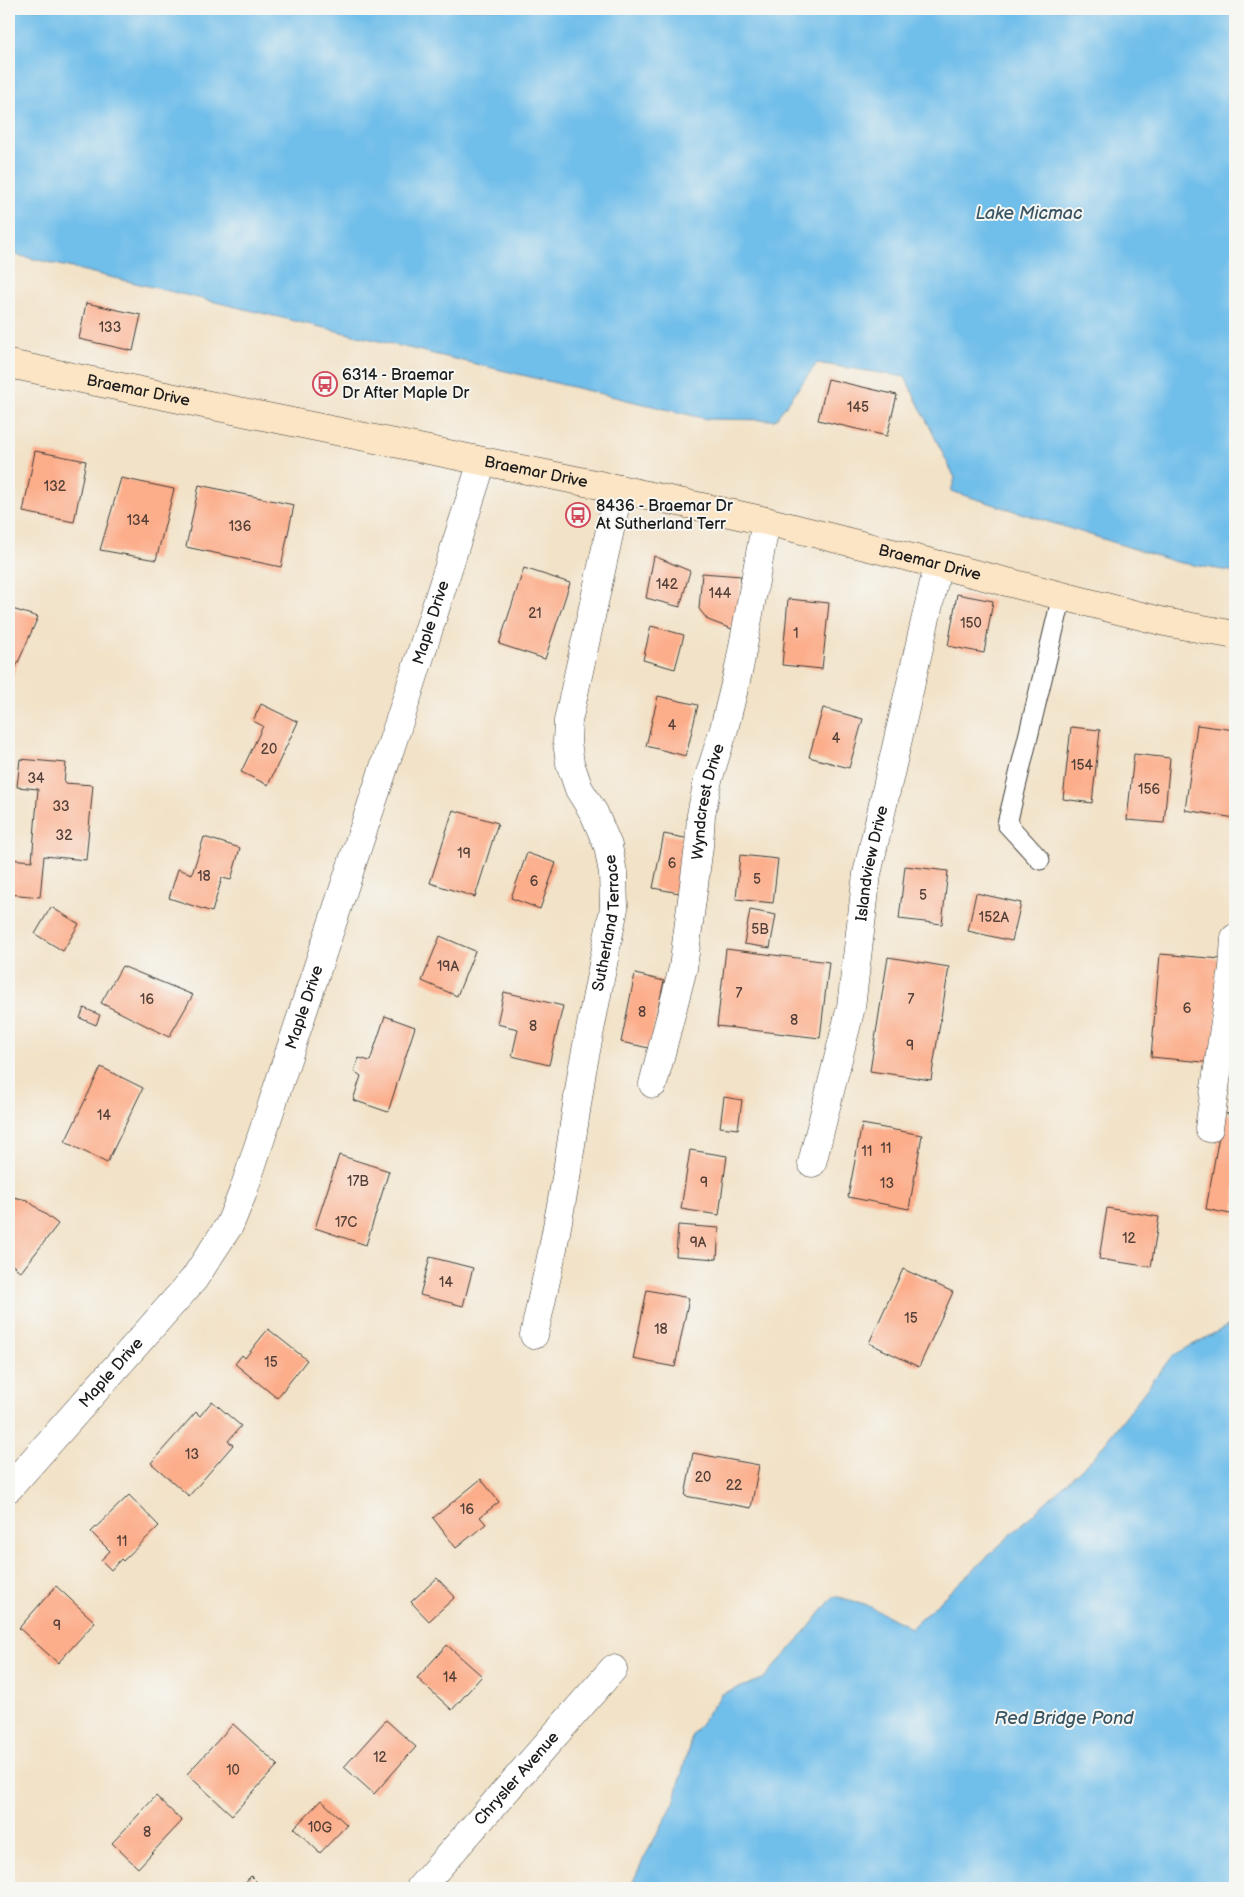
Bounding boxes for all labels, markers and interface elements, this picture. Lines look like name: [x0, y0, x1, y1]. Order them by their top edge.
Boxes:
water label: Lake Micmac: [975, 203, 1083, 224]
house number: 133: [99, 319, 121, 336]
place label: 6314 - Braemar Dr After Maple Dr: [342, 366, 470, 403]
street label: Braemar Drive: [85, 371, 192, 410]
bus stop icon: 6314 - Braemar Dr After Maple Dr: [312, 371, 338, 397]
house number: 145: [847, 399, 869, 416]
street label: Braemar Drive: [483, 452, 590, 492]
house number: 132: [44, 478, 67, 495]
place label: 8436 - Braemar Dr At Sutherland Terr: [596, 497, 733, 534]
bus stop icon: 8436 - Braemar Dr At Sutherland Terr: [565, 502, 591, 528]
house number: 134: [127, 512, 150, 529]
house number: 136: [229, 518, 252, 535]
street label: Braemar Drive: [876, 540, 983, 585]
house number: 142: [656, 576, 679, 593]
street label: Maple Drive: [409, 578, 453, 667]
house number: 144: [709, 585, 732, 602]
house number: 21: [528, 605, 542, 622]
house number: 150: [960, 615, 982, 632]
house number: 1: [793, 625, 799, 642]
house number: 4: [668, 717, 677, 734]
house number: 4: [832, 730, 841, 747]
house number: 20: [261, 741, 277, 758]
street label: Wyndcrest Drive: [688, 741, 728, 861]
house number: 154: [1071, 757, 1093, 774]
house number: 34: [27, 770, 45, 787]
house number: 156: [1138, 781, 1160, 798]
house number: 33: [52, 798, 70, 815]
street label: Islandview Drive: [852, 803, 892, 922]
house number: 32: [56, 827, 73, 844]
house number: 19: [457, 845, 471, 862]
street label: Sutherland Terrace: [588, 853, 624, 993]
house number: 6: [668, 855, 677, 872]
house number: 18: [197, 868, 211, 885]
house number: 5: [753, 871, 761, 888]
house number: 6: [530, 873, 539, 890]
house number: 5: [919, 887, 927, 904]
house number: 152A: [979, 909, 1010, 926]
house number: 5B: [751, 921, 769, 938]
house number: 19A: [437, 958, 459, 975]
street label: Maple Drive: [282, 962, 327, 1052]
house number: 7: [736, 985, 743, 1002]
house number: 16: [140, 991, 154, 1008]
house number: 7: [908, 991, 915, 1008]
house number: 6: [1183, 1000, 1192, 1017]
house number: 8: [638, 1004, 646, 1021]
house number: 8: [790, 1012, 798, 1029]
house number: 8: [529, 1018, 537, 1035]
house number: 9: [906, 1037, 914, 1054]
house number: 14: [97, 1107, 111, 1124]
house number: 11: [881, 1140, 891, 1157]
house number: 11: [862, 1143, 872, 1160]
house number: 17B: [347, 1173, 369, 1190]
house number: 9: [700, 1174, 708, 1191]
house number: 13: [880, 1175, 894, 1192]
house number: 17C: [335, 1214, 357, 1231]
house number: 12: [1122, 1230, 1137, 1247]
house number: 9A: [690, 1234, 707, 1251]
house number: 14: [439, 1274, 453, 1291]
house number: 15: [904, 1310, 918, 1327]
house number: 18: [654, 1321, 668, 1338]
street label: Maple Drive: [75, 1333, 147, 1412]
house number: 15: [264, 1354, 278, 1371]
house number: 13: [185, 1446, 199, 1463]
house number: 20: [695, 1469, 711, 1486]
house number: 22: [726, 1477, 743, 1494]
house number: 16: [460, 1501, 474, 1518]
house number: 11: [117, 1533, 127, 1550]
house number: 9: [53, 1617, 61, 1634]
house number: 14: [443, 1669, 457, 1686]
water label: Red Bridge Pond: [994, 1708, 1134, 1729]
street label: Chrysler Avenue: [470, 1727, 563, 1829]
house number: 12: [373, 1749, 388, 1766]
house number: 10: [226, 1762, 240, 1779]
house number: 10G: [308, 1819, 333, 1836]
house number: 8: [143, 1824, 151, 1841]

